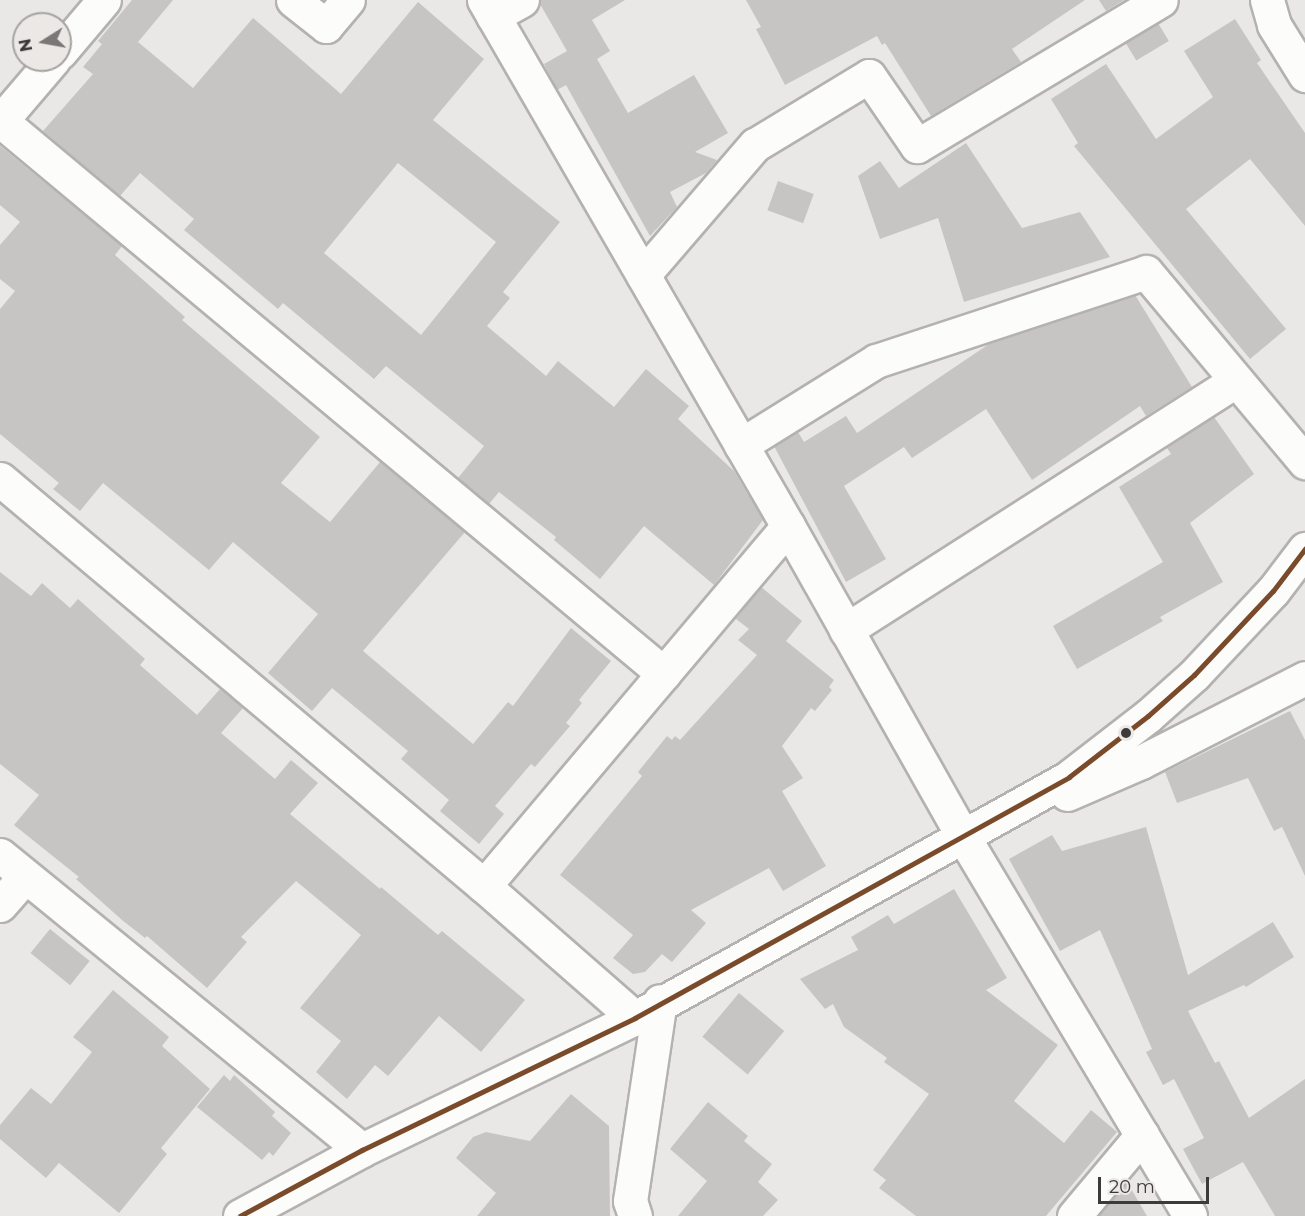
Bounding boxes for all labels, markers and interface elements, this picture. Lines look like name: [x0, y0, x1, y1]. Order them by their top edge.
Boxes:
north arrow: [12, 12, 72, 72]
text: N: [15, 37, 36, 53]
unlabelled marker: [1120, 727, 1132, 739]
scale bar: [1101, 1165, 1212, 1203]
text: 20 m: [1109, 1176, 1155, 1198]

